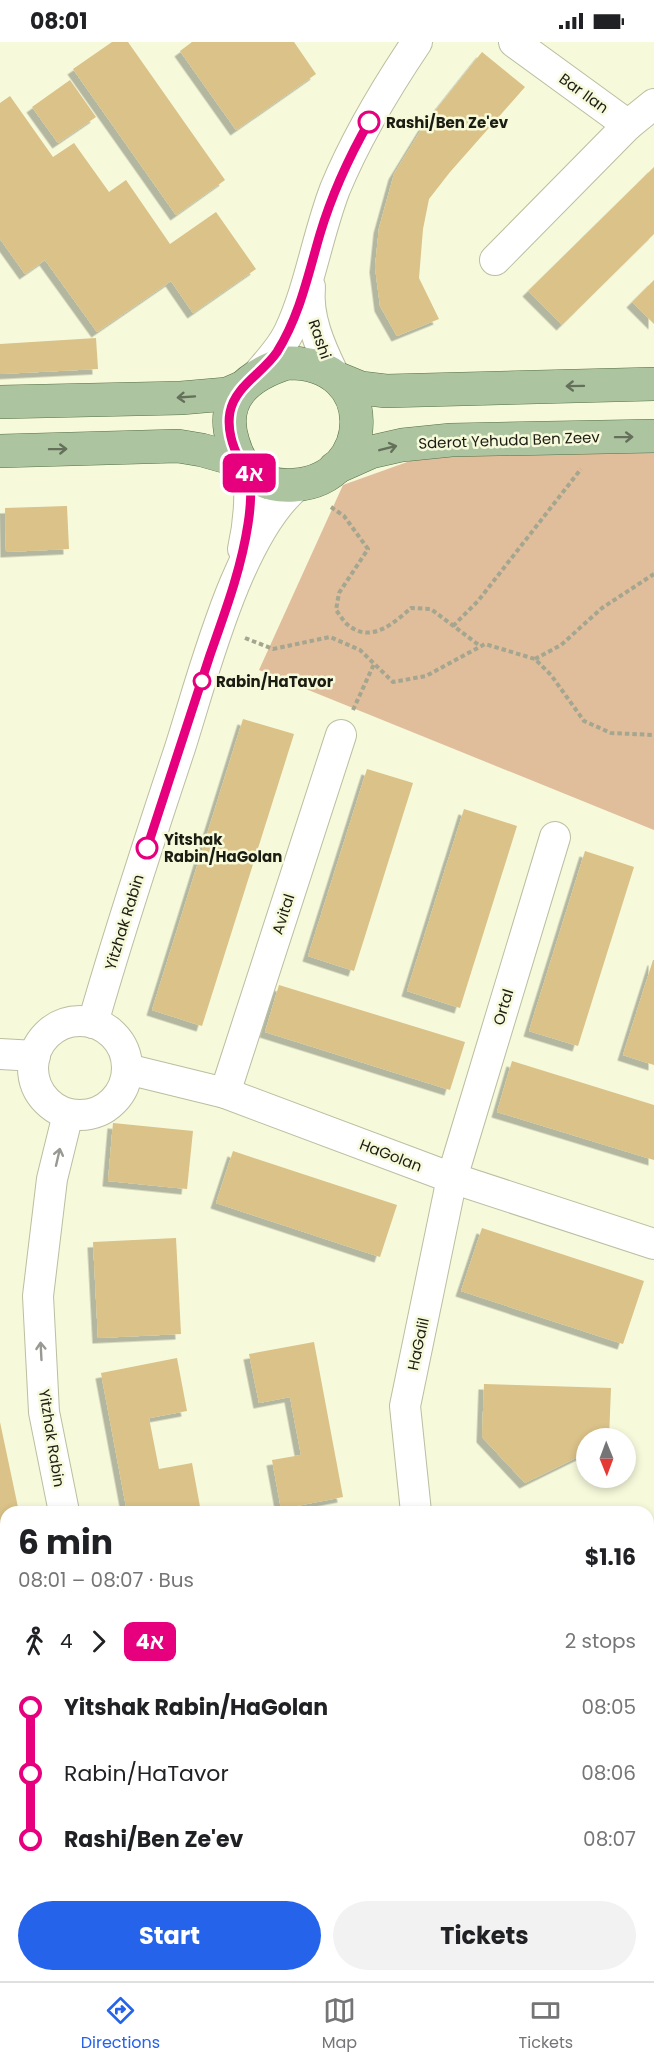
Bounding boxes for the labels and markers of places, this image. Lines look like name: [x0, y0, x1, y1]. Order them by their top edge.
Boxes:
marker: Rashi/Ben Ze'ev: [358, 111, 380, 133]
place label: Rashi/Ben Ze'ev: [386, 112, 509, 133]
place label: Rabin/HaTavor: [216, 671, 334, 692]
marker: Rabin/HaTavor: [193, 672, 211, 690]
place label: Yitshak Rabin/HaGolan: [164, 829, 282, 867]
marker: Yitshak Rabin/HaGolan: [136, 837, 158, 859]

